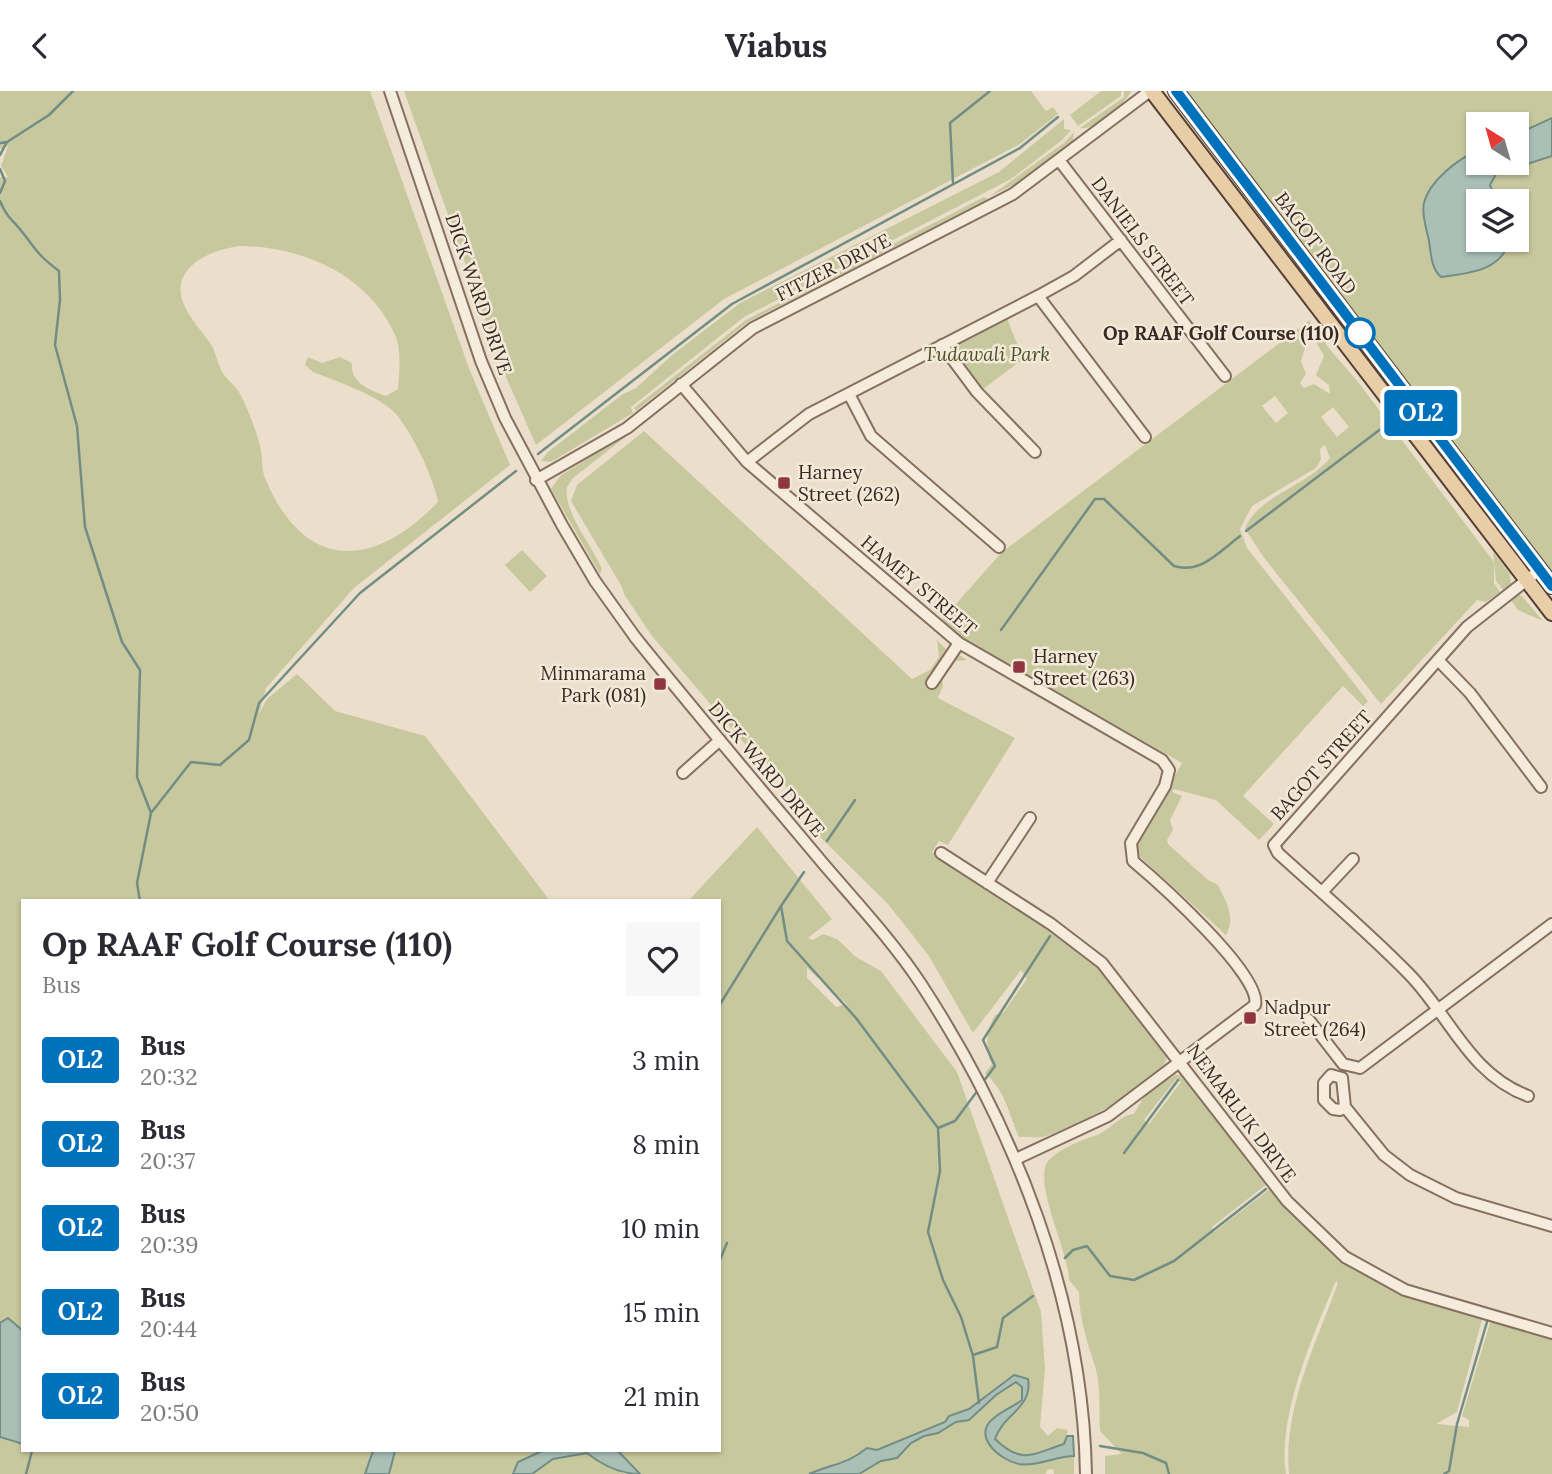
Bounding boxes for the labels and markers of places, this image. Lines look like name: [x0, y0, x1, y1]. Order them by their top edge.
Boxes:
marker: Op RAAF Golf Course (110): [1345, 318, 1375, 348]
place label: Op RAAF Golf Course (110): [1103, 321, 1339, 346]
place label: Harney Street (262): [798, 460, 900, 507]
marker: Harney Street (262): [776, 475, 792, 491]
place label: Harney Street (263): [1033, 644, 1135, 691]
marker: Harney Street (263): [1011, 659, 1027, 675]
place label: Minmarama Park (081): [540, 661, 646, 708]
marker: Minmarama Park (081): [652, 676, 668, 692]
place label: Nadpur Street (264): [1264, 995, 1366, 1042]
marker: Nadpur Street (264): [1242, 1010, 1258, 1026]

